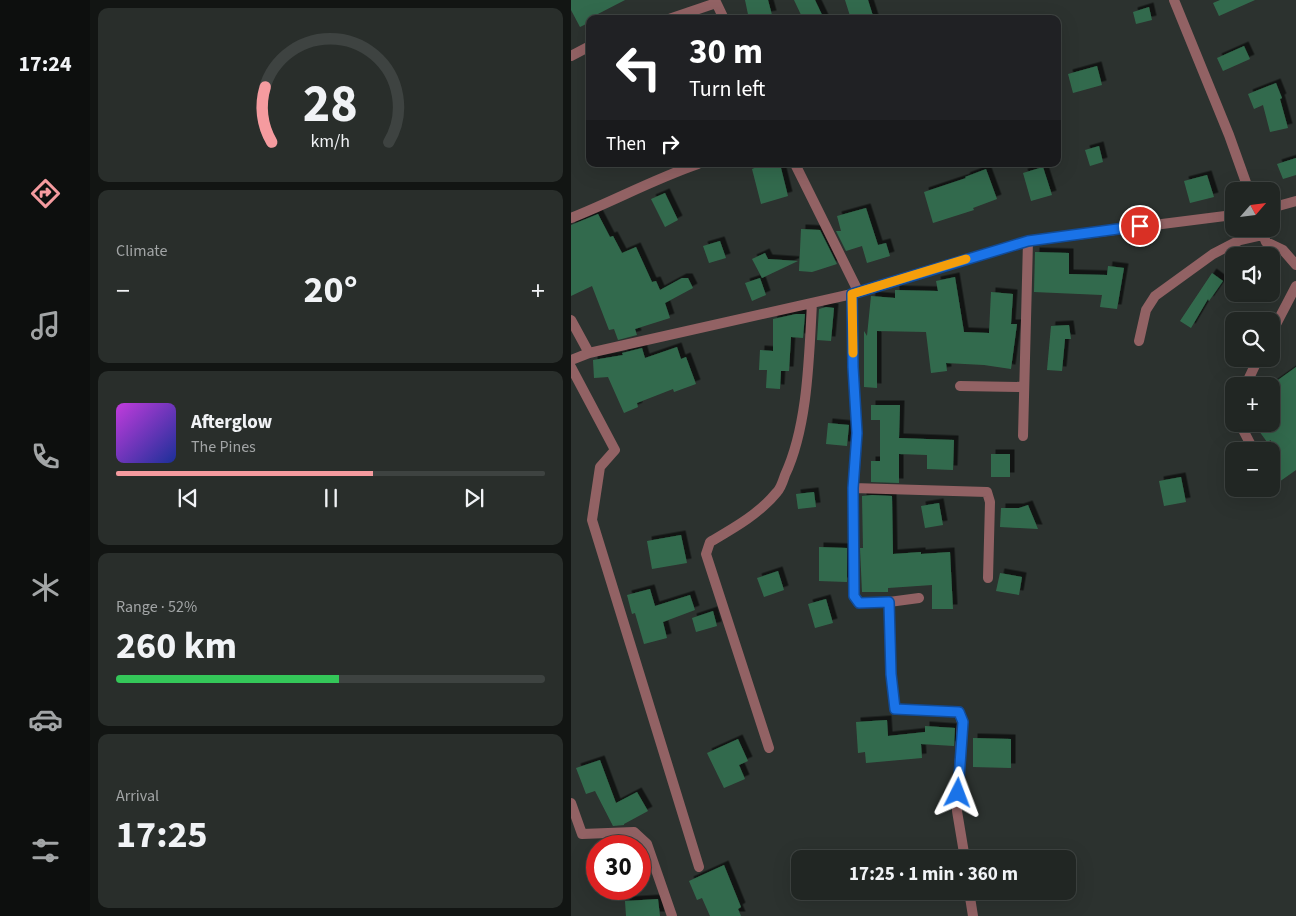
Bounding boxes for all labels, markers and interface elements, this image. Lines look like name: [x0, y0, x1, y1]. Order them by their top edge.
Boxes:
text: 30 m: [689, 27, 763, 77]
icon: left: [606, 35, 671, 100]
text: 17:24: [18, 48, 72, 80]
text: 28: [303, 68, 358, 142]
text: Turn left: [689, 73, 765, 105]
text: km/h: [311, 129, 350, 154]
icon: right: [656, 130, 684, 158]
text: Then: [606, 131, 646, 158]
icon: directions: [28, 176, 63, 211]
north arrow: [1225, 182, 1280, 238]
map controls: [1225, 182, 1280, 497]
pin: [1119, 205, 1161, 247]
icon: arrive: [1126, 212, 1154, 240]
text: Climate: [116, 240, 167, 262]
button: sound: [1225, 247, 1280, 302]
text: 20°: [304, 263, 358, 317]
text: −: [116, 271, 130, 311]
text: +: [531, 271, 545, 311]
icon: music: [28, 308, 63, 343]
button: search: [1225, 312, 1280, 367]
button: +: [1225, 377, 1280, 432]
text: Afterglow: [191, 409, 272, 436]
text: The Pines: [191, 436, 256, 458]
icon: phone: [28, 439, 63, 474]
button: −: [1225, 442, 1280, 497]
icon: previous: [174, 484, 202, 512]
icon: pause: [317, 484, 345, 512]
icon: next: [460, 484, 488, 512]
icon: climate: [28, 570, 63, 605]
text: Range · 52%: [116, 596, 197, 618]
text: 260 km: [116, 619, 237, 673]
icon: car: [28, 702, 63, 737]
position arrow: [931, 766, 983, 818]
text: Arrival: [116, 785, 159, 807]
text: 17:25: [116, 808, 208, 862]
icon: filters: [28, 833, 63, 868]
speed limit sign: 30: [586, 835, 651, 900]
text: 17:25 · 1 min · 360 m: [849, 861, 1018, 888]

